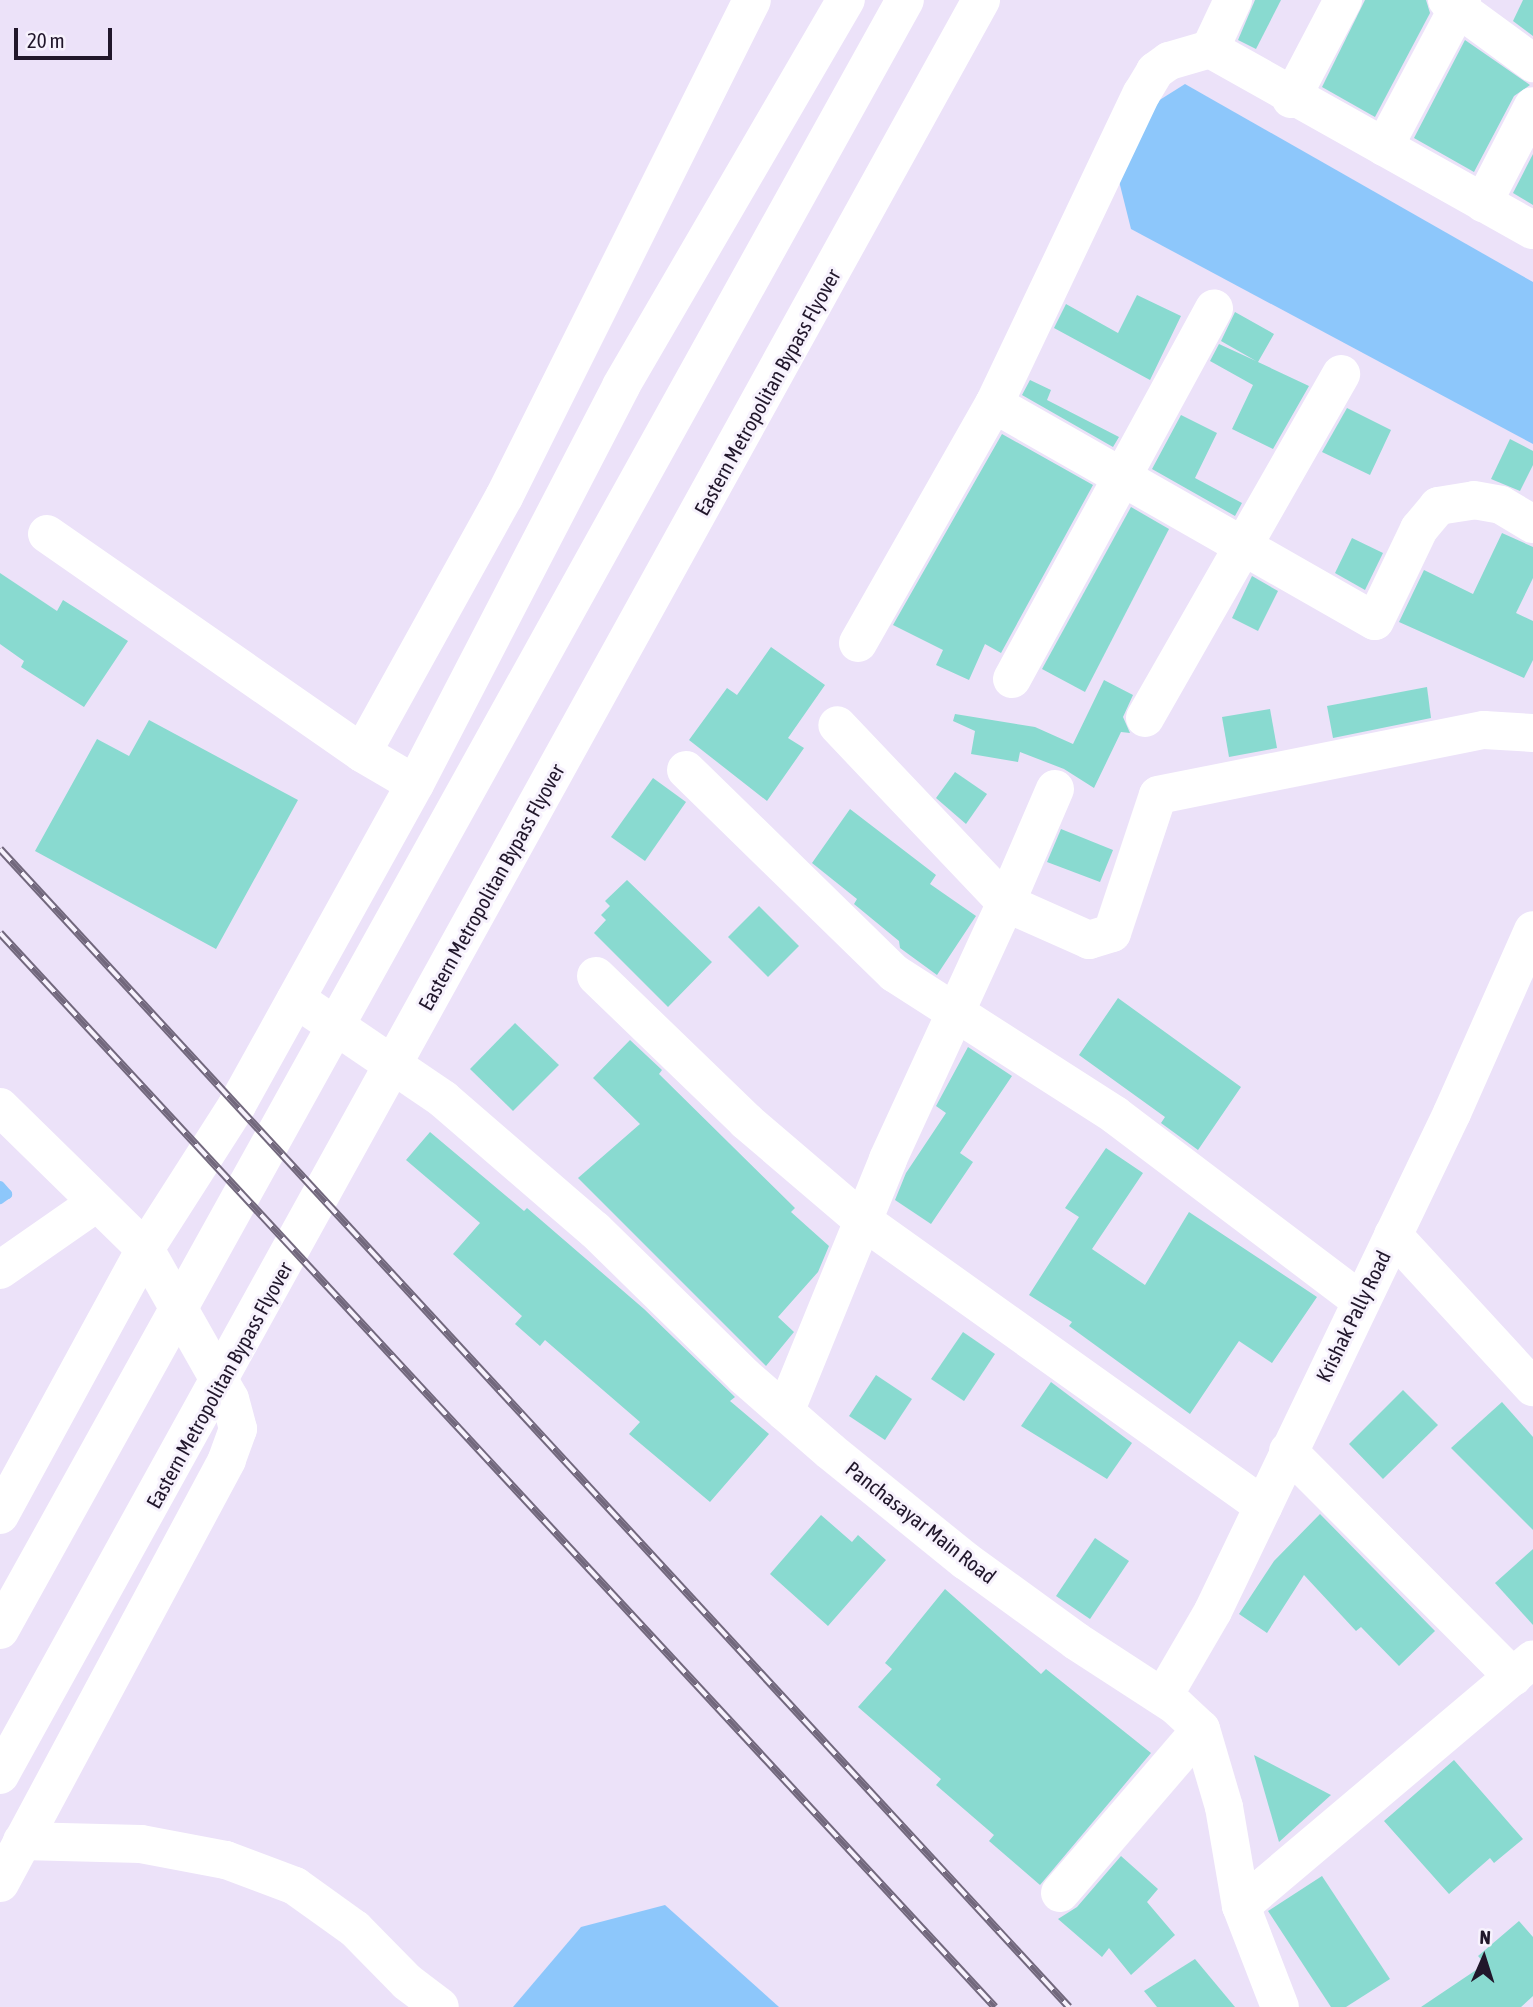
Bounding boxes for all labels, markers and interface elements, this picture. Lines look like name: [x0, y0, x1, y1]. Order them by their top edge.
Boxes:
scale bar: [18, 14, 116, 58]
text: 20 m: [27, 28, 65, 52]
street label: Eastern Metropolitan Bypass Flyover: [689, 264, 845, 520]
street label: Eastern Metropolitan Bypass Flyover: [413, 759, 569, 1015]
street label: Krishak Pally Road: [1310, 1246, 1396, 1386]
street label: Eastern Metropolitan Bypass Flyover: [141, 1257, 297, 1513]
street label: Panchasayar Main Road: [841, 1455, 1001, 1589]
north arrow: [1449, 1923, 1519, 1993]
text: N: [1479, 1926, 1491, 1948]

